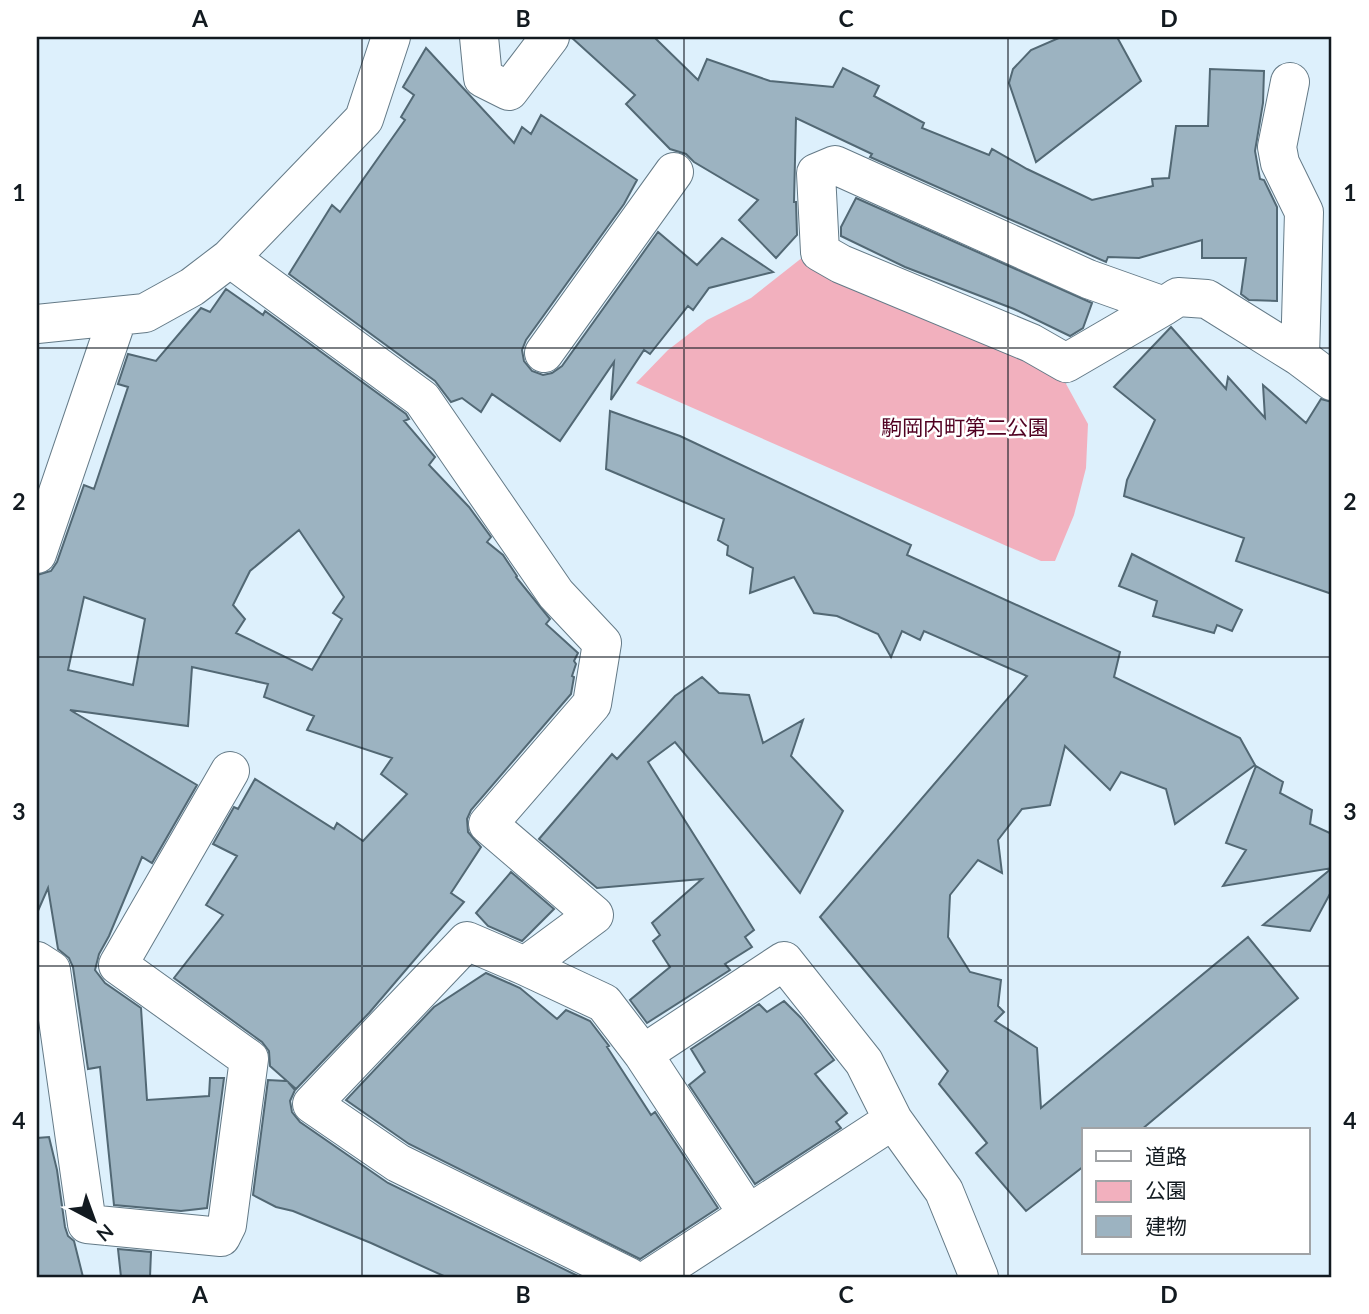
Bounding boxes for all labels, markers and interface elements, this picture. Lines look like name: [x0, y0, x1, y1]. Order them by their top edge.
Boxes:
text: A: [191, 4, 209, 32]
text: B: [515, 4, 531, 32]
text: C: [838, 4, 854, 32]
text: D: [1160, 4, 1178, 32]
text: 1: [12, 178, 26, 206]
text: 1: [1343, 178, 1357, 206]
park label: 駒岡内町第二公園: [881, 414, 1049, 439]
text: 2: [12, 487, 26, 515]
text: 2: [1343, 487, 1357, 515]
text: 3: [12, 797, 26, 825]
text: 3: [1343, 797, 1357, 825]
text: 4: [12, 1106, 26, 1134]
text: 4: [1343, 1106, 1357, 1134]
legend: [1082, 1128, 1310, 1254]
text: 道路: [1145, 1143, 1187, 1168]
text: 公園: [1145, 1177, 1187, 1202]
north arrow: [60, 1184, 130, 1254]
text: 建物: [1145, 1213, 1187, 1238]
text: N: [92, 1220, 119, 1247]
text: A: [191, 1280, 209, 1308]
text: B: [515, 1280, 531, 1308]
text: C: [838, 1280, 854, 1308]
text: D: [1160, 1280, 1178, 1308]

